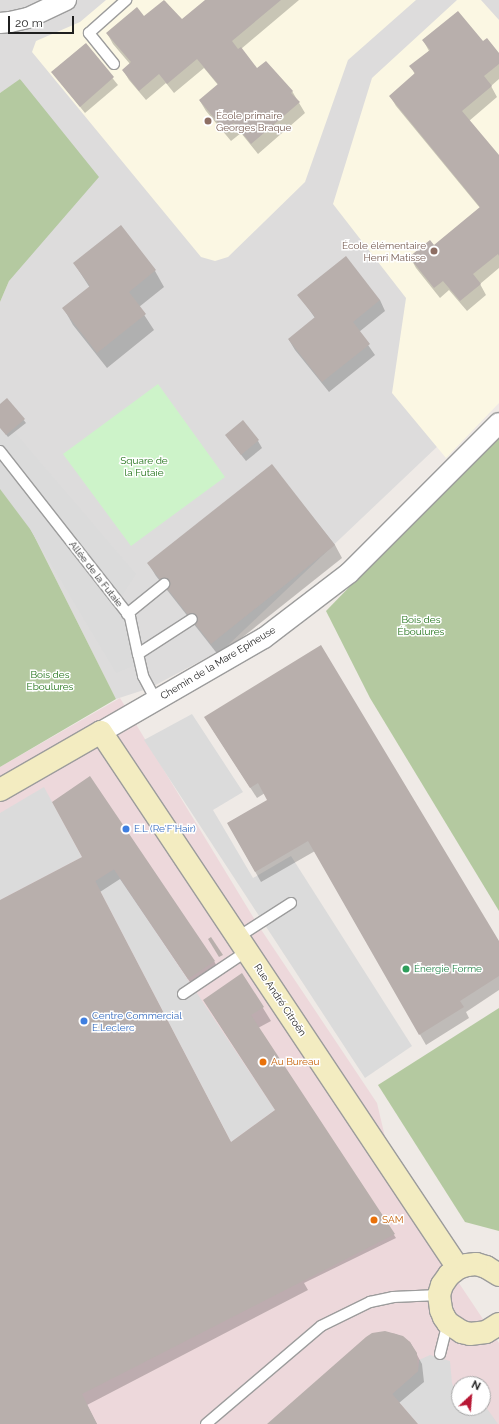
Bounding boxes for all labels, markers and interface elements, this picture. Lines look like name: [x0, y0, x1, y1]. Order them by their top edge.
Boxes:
scale bar: [10, 8, 76, 34]
text: 20 m: [15, 16, 43, 30]
place label: École primaire Georges Braque: [216, 109, 291, 132]
marker: École primaire Georges Braque: [203, 116, 213, 126]
place label: École élémentaire Henri Matisse: [342, 239, 426, 262]
marker: École élémentaire Henri Matisse: [429, 246, 439, 256]
park label: Square de la Futaie: [120, 454, 168, 478]
street label: Allée de la Futaie: [67, 539, 125, 609]
park label: Bois des Éboulures: [398, 613, 444, 636]
street label: Chemin de la Mare Epineuse: [158, 624, 278, 702]
park label: Bois des Eboulures: [27, 668, 73, 692]
place label: E.L (Re'F'Hair): [134, 823, 196, 835]
marker: E.L (Re'F'Hair): [121, 824, 131, 834]
street label: Rue André Citroën: [251, 962, 309, 1038]
place label: Énergie Forme: [414, 963, 482, 975]
marker: Énergie Forme: [401, 964, 411, 974]
place label: Centre Commercial E.Leclerc: [92, 1009, 182, 1032]
marker: Centre Commercial E.Leclerc: [79, 1016, 89, 1026]
place label: Au Bureau: [271, 1056, 319, 1068]
marker: Au Bureau: [258, 1057, 268, 1067]
place label: SAM: [382, 1214, 403, 1226]
marker: SAM: [369, 1215, 379, 1225]
north arrow: [451, 1376, 491, 1416]
text: N: [469, 1378, 483, 1393]

